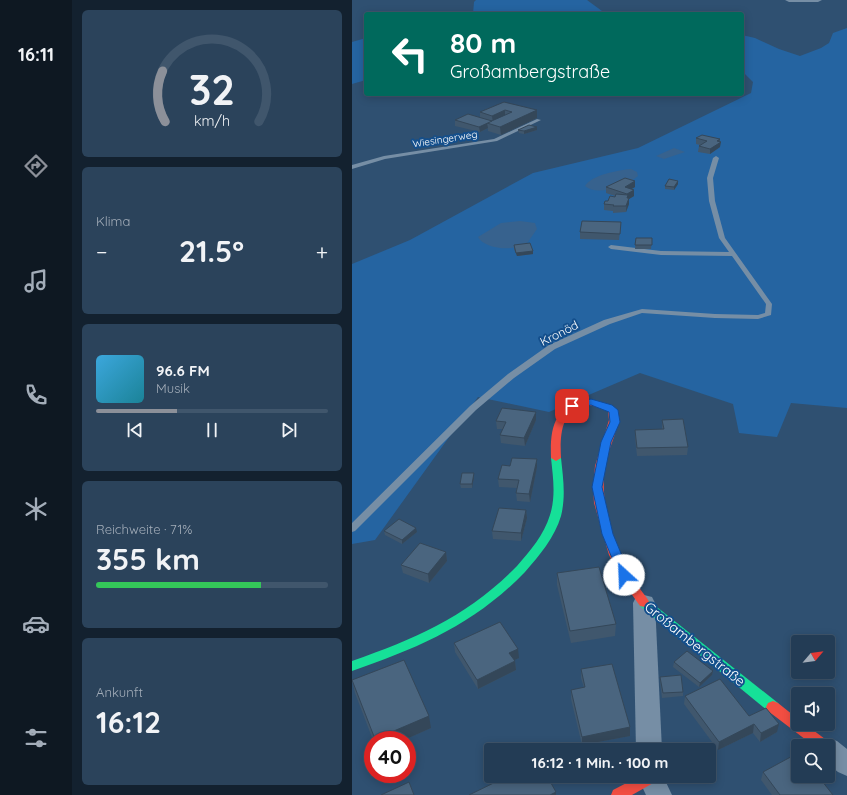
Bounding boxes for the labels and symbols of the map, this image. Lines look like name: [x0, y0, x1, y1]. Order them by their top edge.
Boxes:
street label: Wiesingerweg: [412, 127, 478, 151]
street label: Kronöd: [537, 317, 581, 349]
pin: [555, 389, 589, 423]
position arrow: [603, 554, 645, 596]
street label: Großambergstraße: [641, 598, 749, 690]
north arrow: [791, 635, 835, 679]
speed limit sign: 40: [364, 731, 416, 783]

